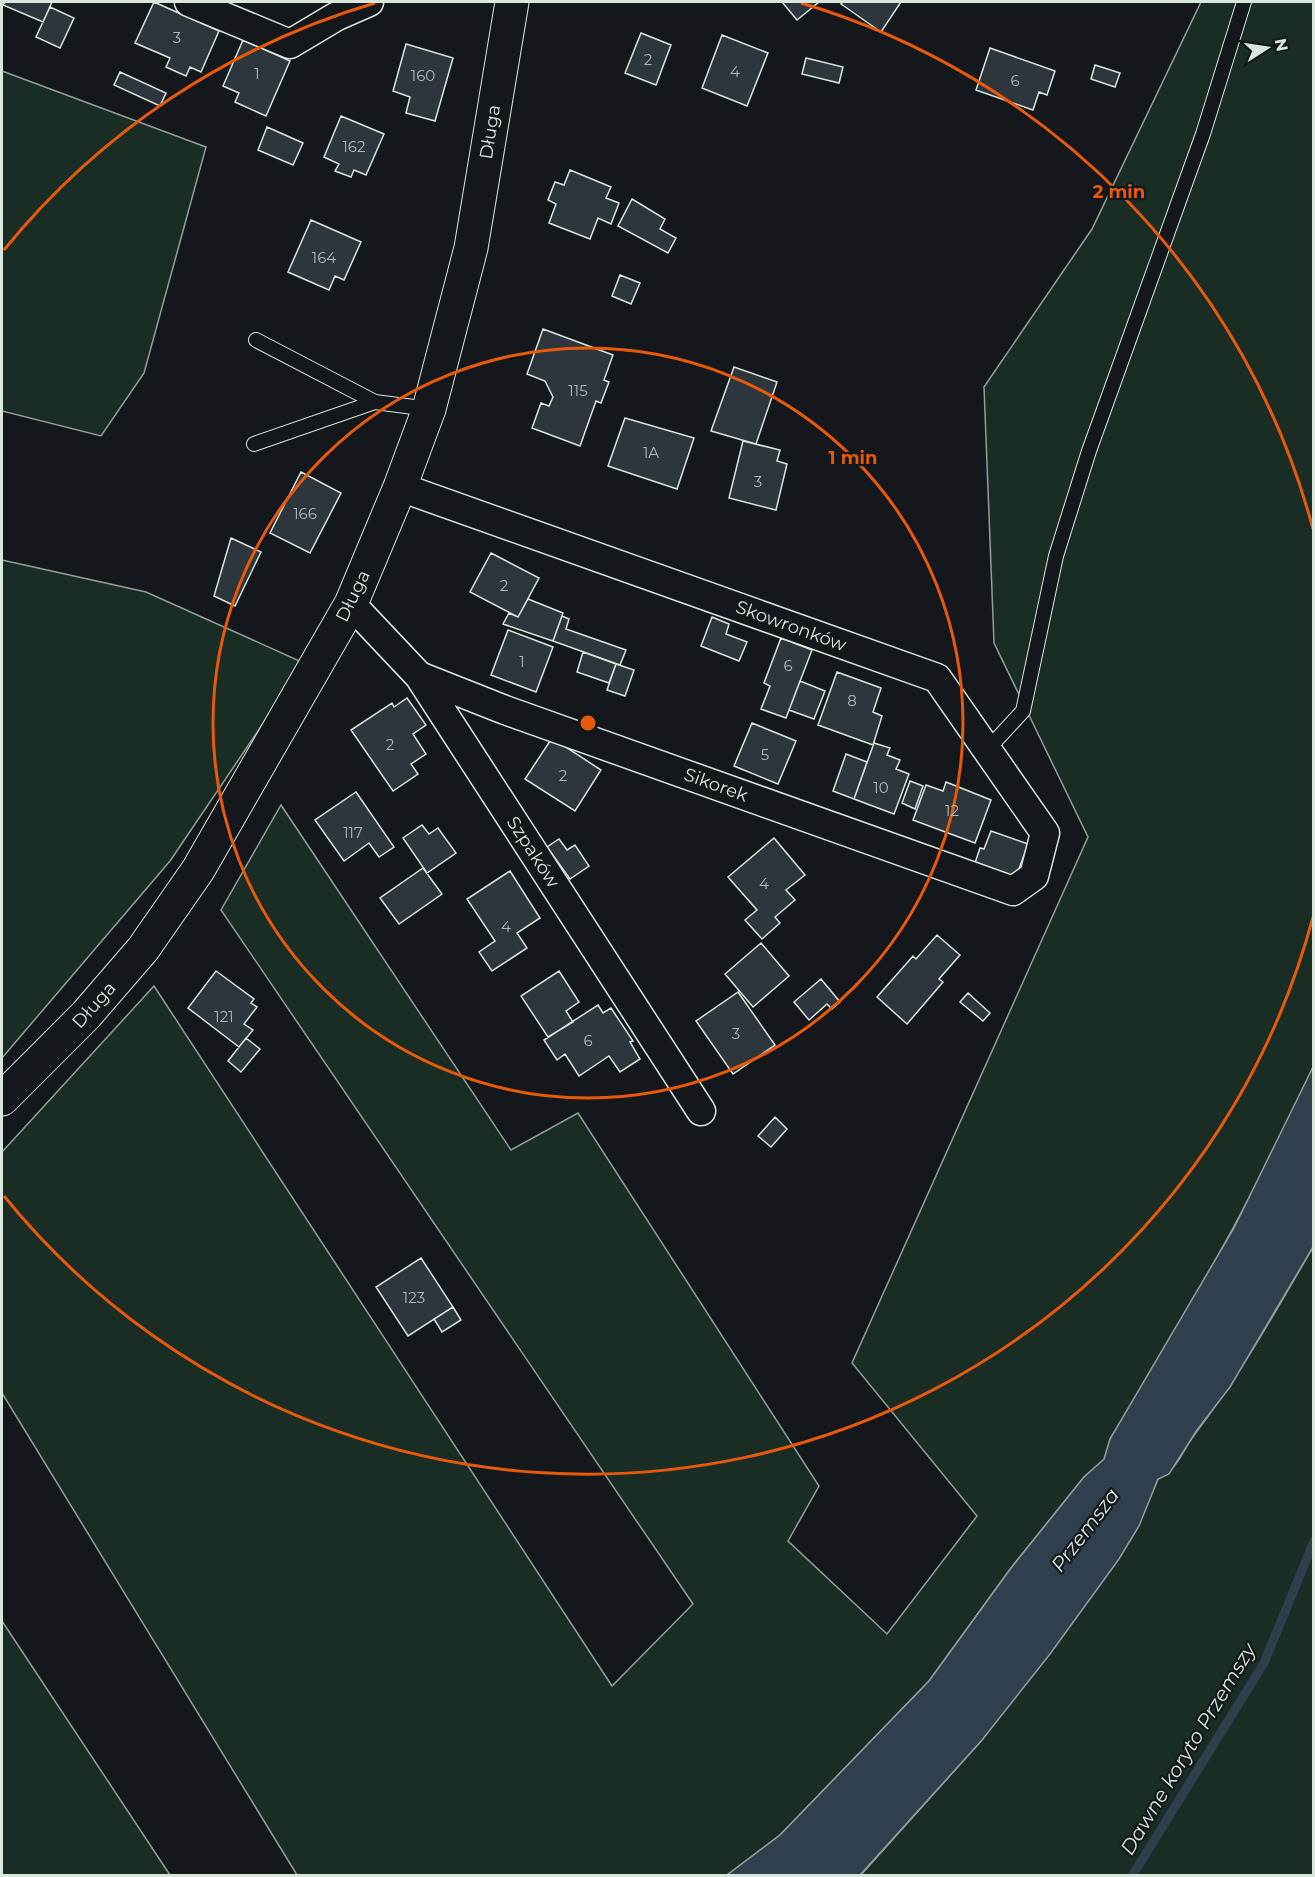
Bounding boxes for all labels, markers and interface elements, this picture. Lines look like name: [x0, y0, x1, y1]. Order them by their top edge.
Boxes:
north arrow: [1237, 18, 1297, 78]
house number: 3: [173, 28, 181, 47]
text: N: [1271, 37, 1292, 53]
house number: 2: [644, 50, 652, 69]
house number: 4: [730, 62, 740, 81]
house number: 1: [254, 64, 260, 83]
house number: 160: [411, 66, 435, 85]
house number: 6: [1010, 71, 1020, 90]
street label: Długa: [475, 103, 505, 161]
house number: 162: [342, 137, 366, 156]
text: 2 min: [1093, 181, 1145, 203]
house number: 164: [312, 248, 336, 267]
house number: 115: [568, 381, 588, 400]
house number: 1A: [643, 443, 659, 462]
text: 1 min: [829, 447, 877, 469]
house number: 3: [754, 472, 762, 491]
house number: 166: [293, 504, 317, 523]
street label: Długa: [331, 566, 375, 626]
house number: 2: [500, 576, 508, 595]
street label: Skowronków: [733, 596, 849, 656]
house number: 1: [519, 652, 525, 671]
house number: 6: [783, 656, 793, 675]
house number: 8: [847, 691, 857, 710]
centre of rings: [578, 713, 598, 733]
house number: 2: [386, 735, 394, 754]
house number: 5: [761, 745, 769, 764]
street label: Sikorek: [681, 763, 751, 807]
house number: 2: [559, 766, 567, 785]
house number: 10: [873, 778, 889, 797]
house number: 12: [945, 801, 959, 820]
street label: Szpaków: [502, 812, 564, 892]
house number: 117: [343, 823, 363, 842]
house number: 4: [759, 874, 769, 893]
house number: 4: [501, 917, 511, 936]
street label: Długa: [67, 977, 121, 1033]
house number: 121: [214, 1007, 234, 1026]
house number: 3: [732, 1024, 740, 1043]
house number: 6: [583, 1031, 593, 1050]
house number: 123: [403, 1288, 425, 1307]
water label: Przemsza: [1046, 1483, 1124, 1577]
water label: Dawne koryto Przemszy: [1115, 1638, 1261, 1859]

